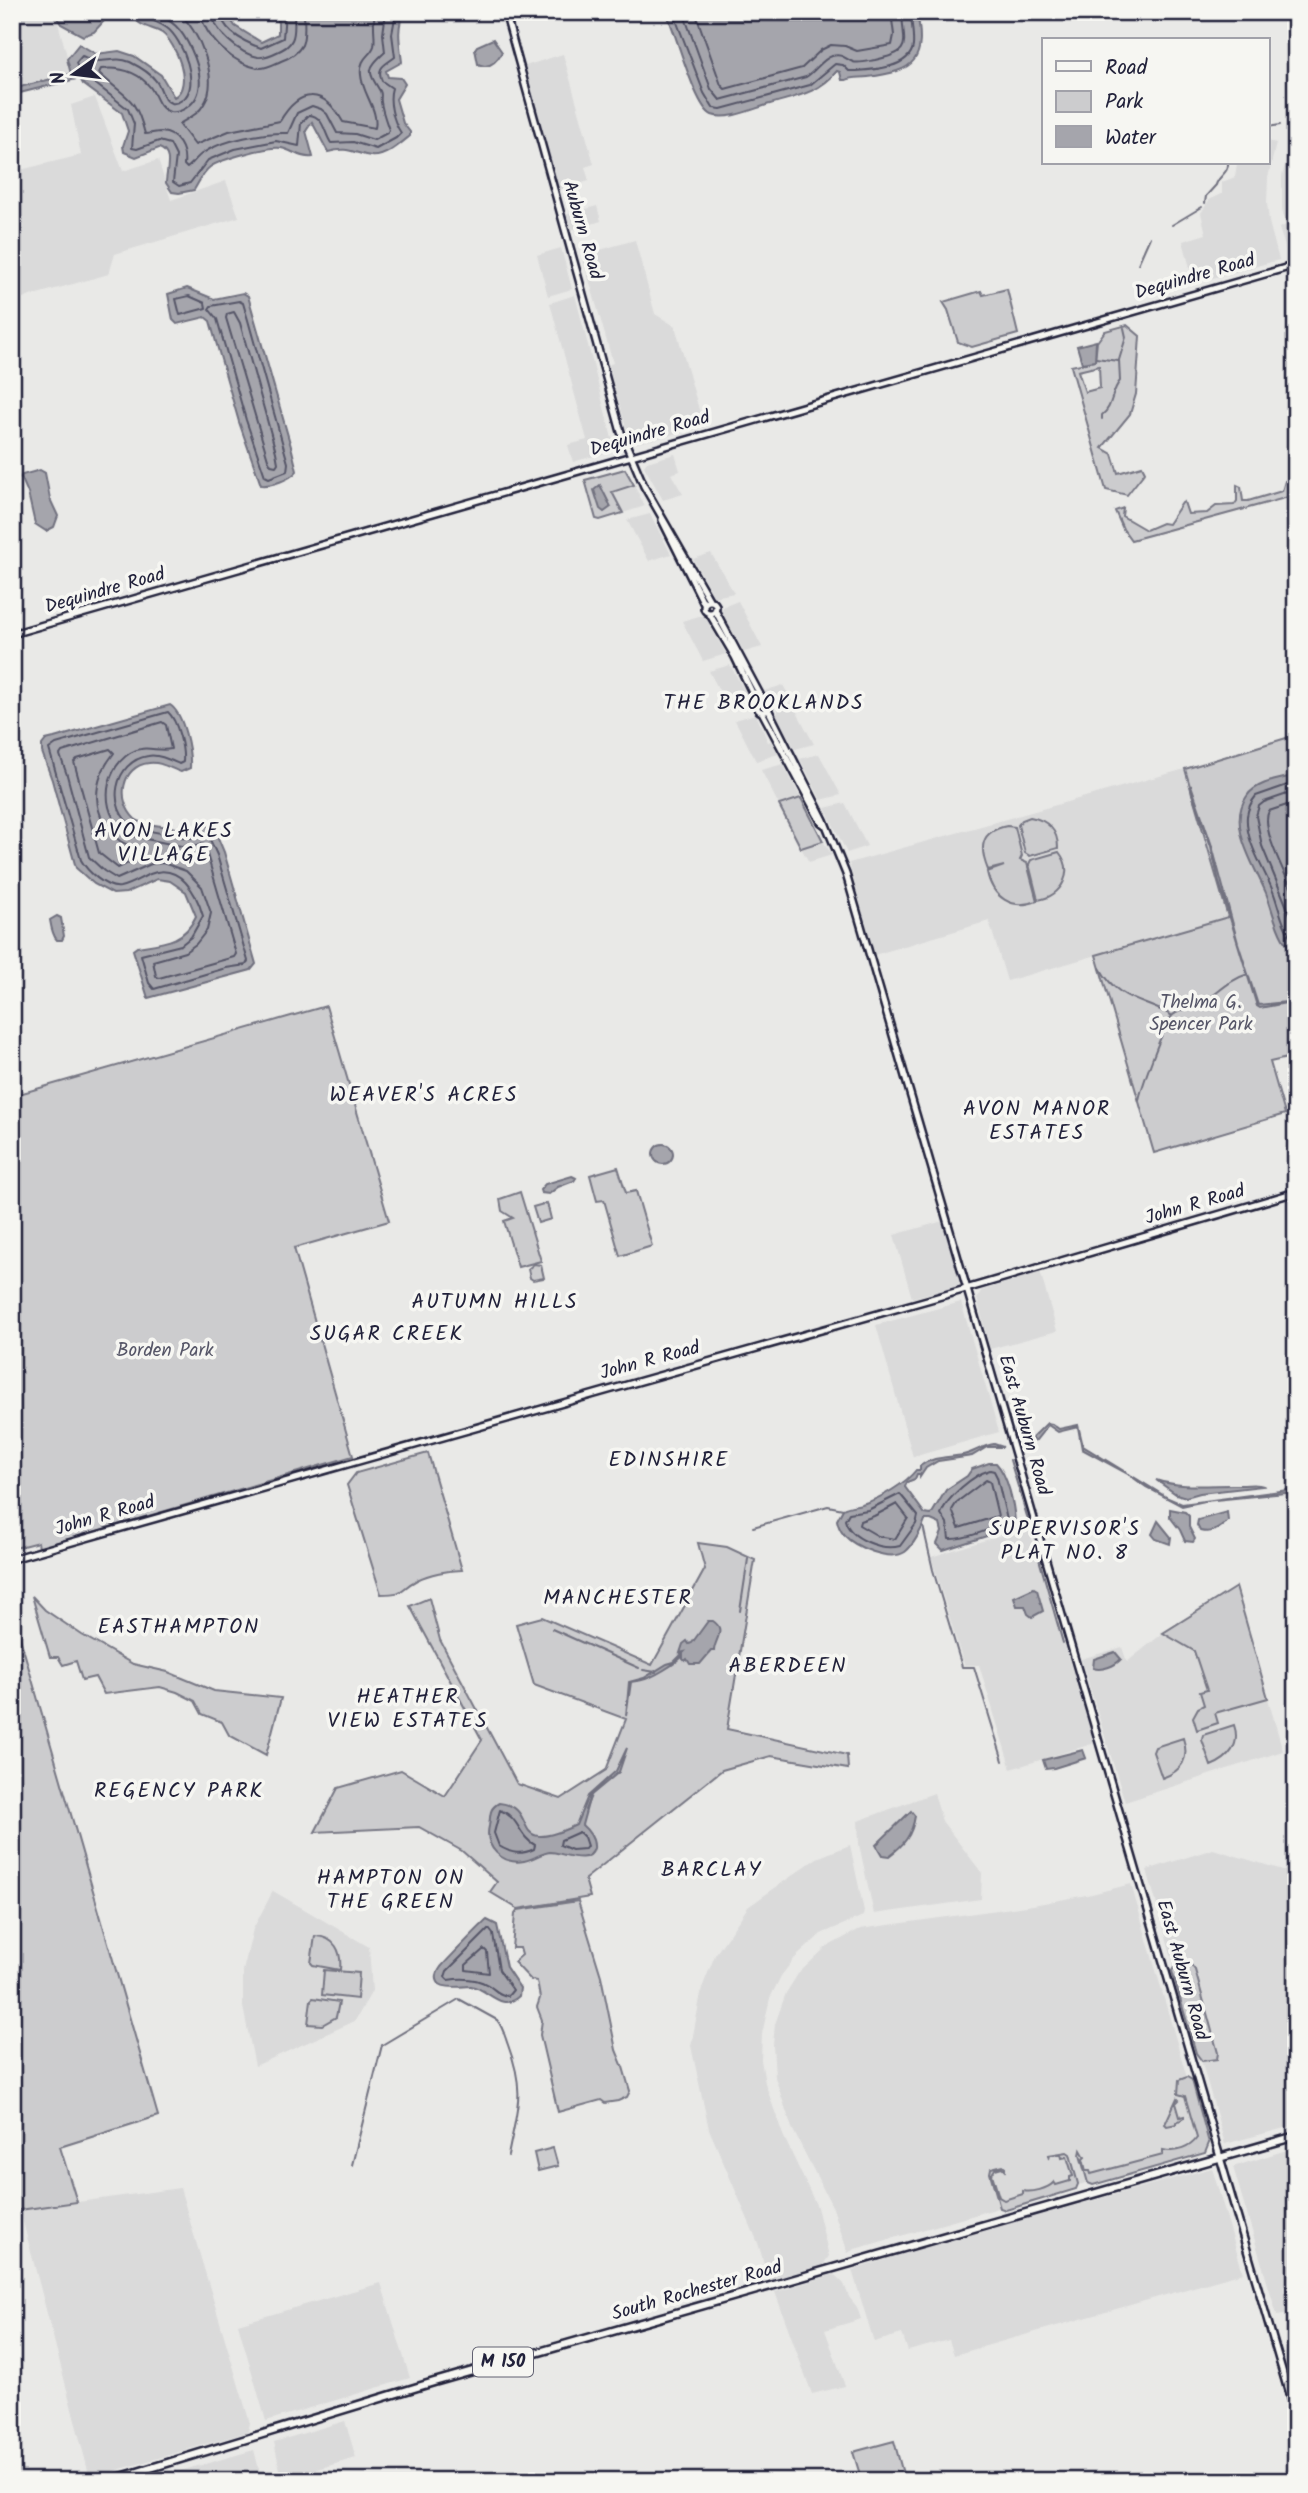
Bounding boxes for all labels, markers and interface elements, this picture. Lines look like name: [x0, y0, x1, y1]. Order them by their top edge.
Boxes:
north arrow: [38, 38, 108, 108]
legend: [1042, 38, 1270, 164]
text: Road: [1105, 52, 1148, 85]
text: N: [43, 68, 75, 87]
text: Park: [1105, 86, 1143, 119]
text: Water: [1105, 122, 1157, 155]
street label: Auburn Road: [554, 177, 611, 284]
street label: Dequindre Road: [1131, 245, 1259, 308]
street label: Dequindre Road: [586, 402, 714, 465]
street label: Dequindre Road: [41, 559, 169, 622]
district label: THE BROOKLANDS: [664, 687, 864, 720]
district label: AVON LAKES VILLAGE: [94, 815, 234, 872]
park label: Thelma G. Spencer Park: [1149, 988, 1253, 1040]
district label: WEAVER'S ACRES: [330, 1079, 518, 1112]
district label: AVON MANOR ESTATES: [963, 1093, 1111, 1150]
street label: John R Road: [1142, 1176, 1249, 1234]
district label: AUTUMN HILLS: [412, 1286, 579, 1319]
district label: SUGAR CREEK: [310, 1318, 464, 1351]
street label: John R Road: [597, 1333, 704, 1389]
park label: Borden Park: [116, 1336, 214, 1366]
street label: East Auburn Road: [990, 1351, 1059, 1499]
district label: EDINSHIRE: [609, 1444, 729, 1477]
street label: John R Road: [52, 1487, 159, 1545]
district label: SUPERVISOR'S PLAT NO. 8: [989, 1513, 1141, 1570]
district label: MANCHESTER: [543, 1582, 693, 1615]
district label: EASTHAMPTON: [98, 1611, 260, 1644]
district label: ABERDEEN: [728, 1650, 848, 1683]
district label: HEATHER VIEW ESTATES: [328, 1681, 488, 1738]
district label: REGENCY PARK: [94, 1775, 264, 1808]
district label: BARCLAY: [661, 1854, 763, 1887]
district label: HAMPTON ON THE GREEN: [317, 1862, 465, 1919]
street label: East Auburn Road: [1148, 1896, 1217, 2044]
street label: South Rochester Road: [608, 2252, 786, 2330]
road number: M 150: [473, 2348, 533, 2376]

